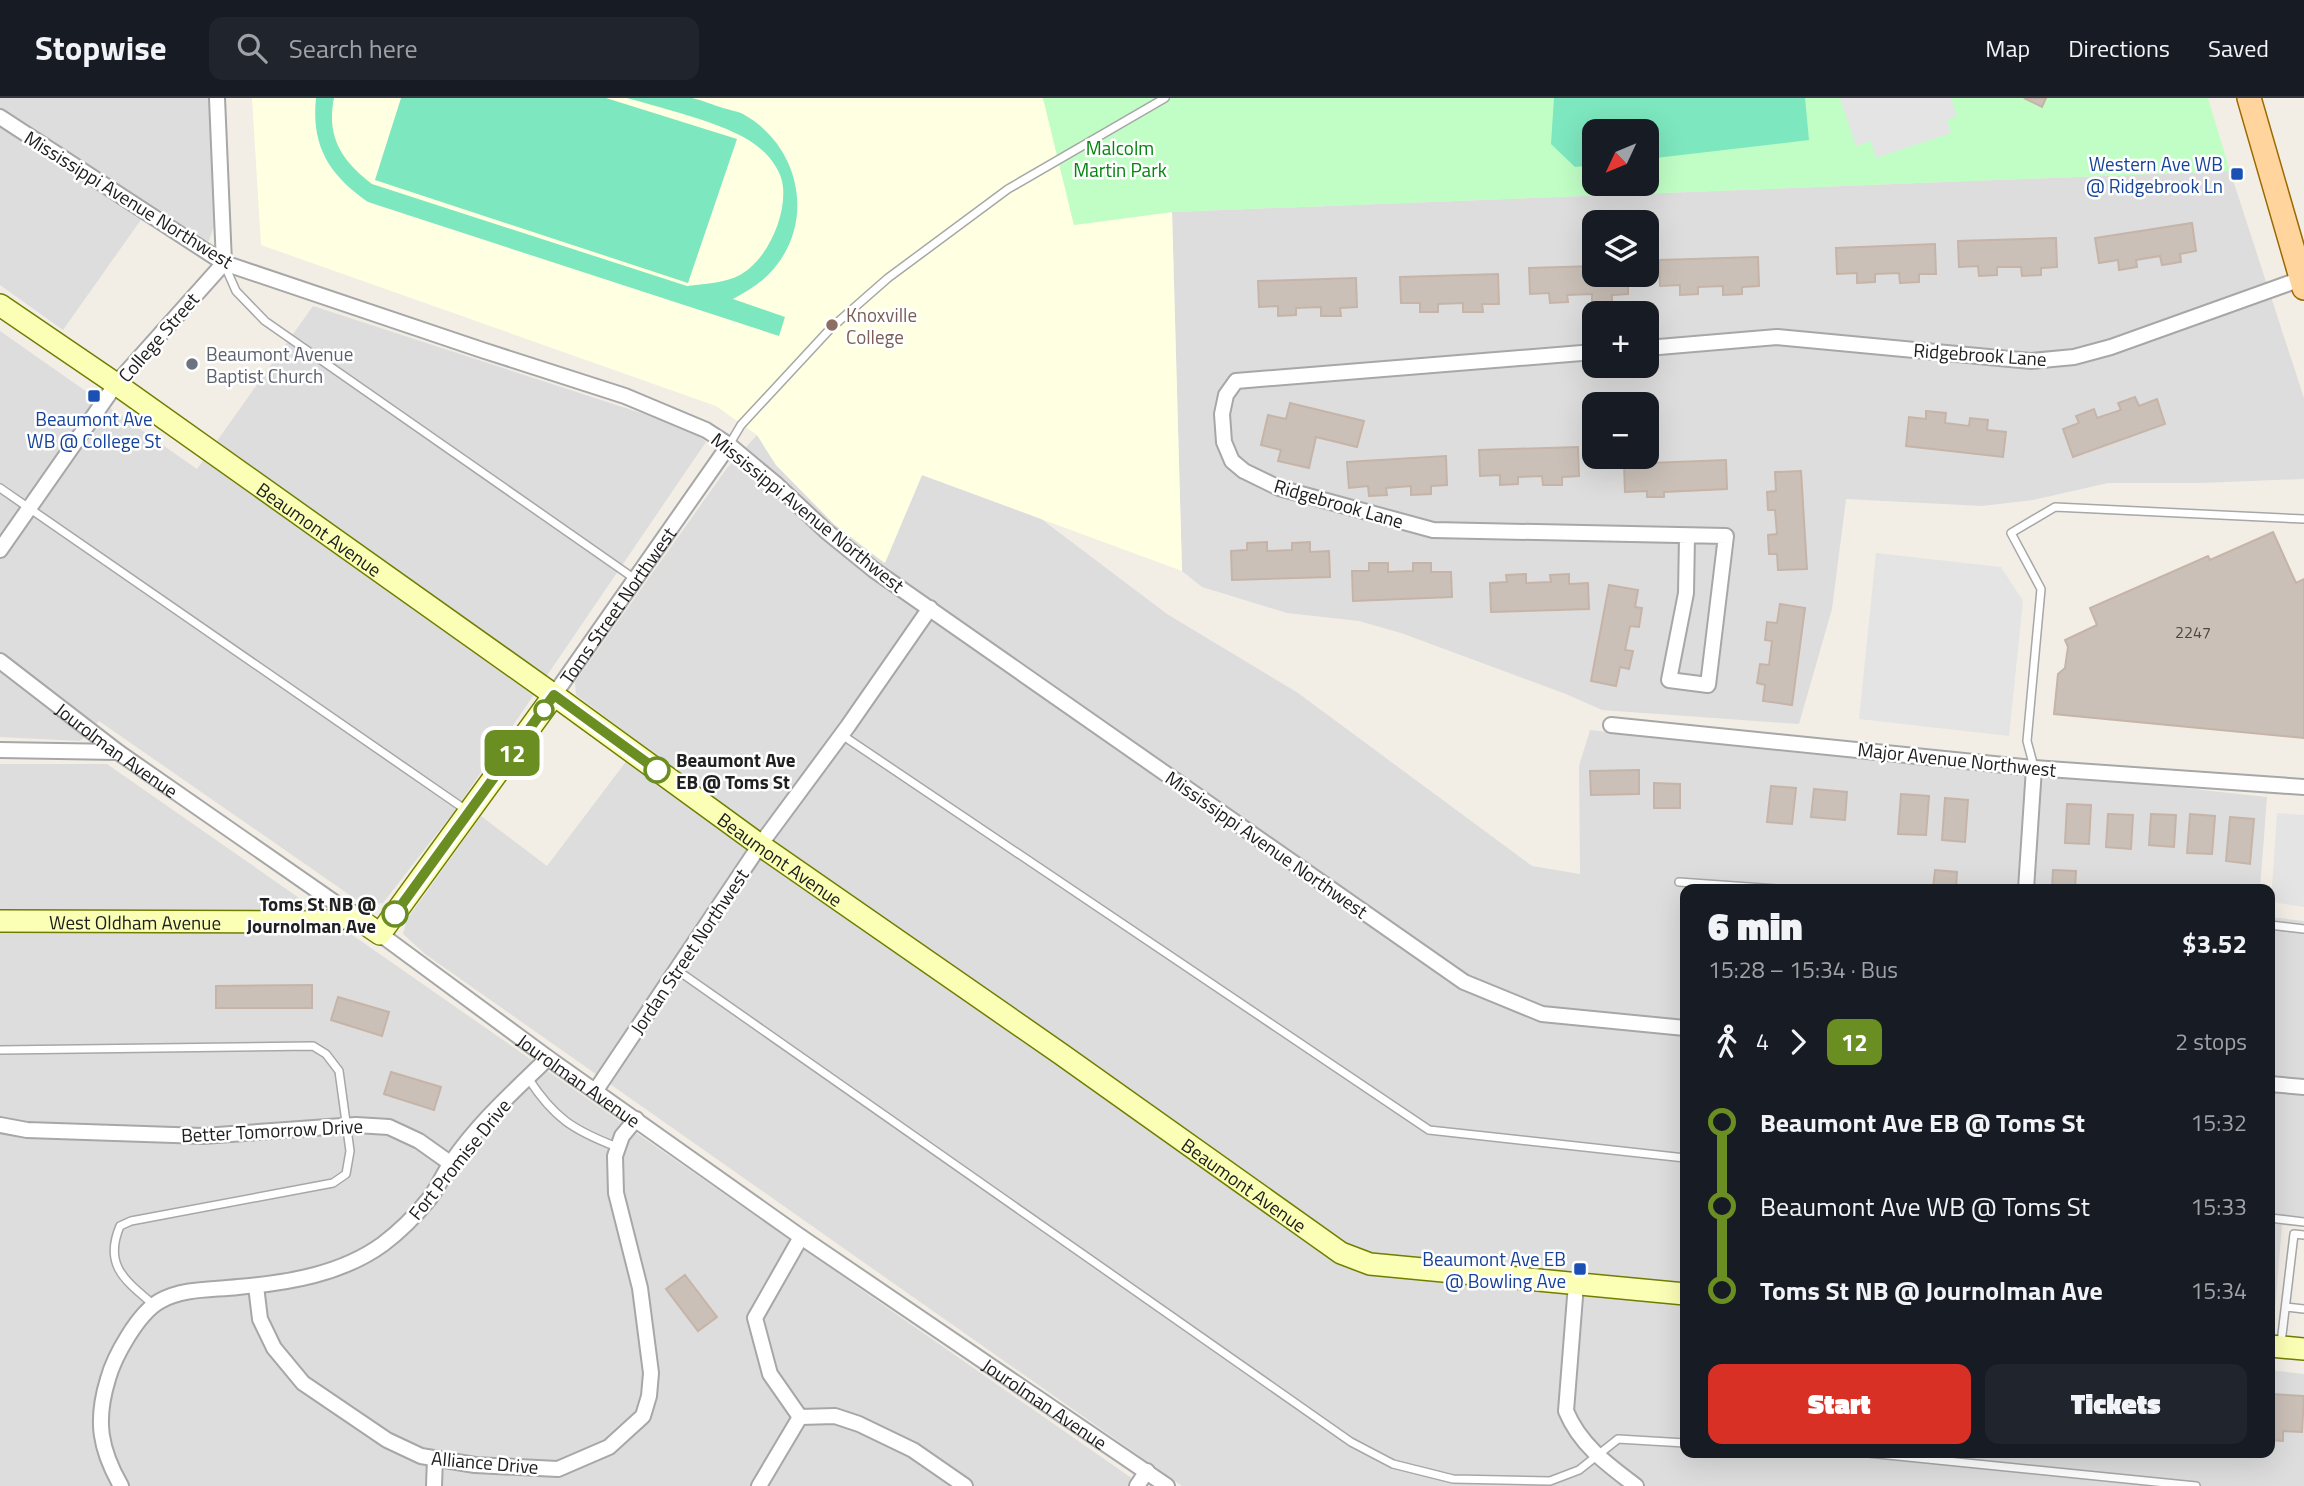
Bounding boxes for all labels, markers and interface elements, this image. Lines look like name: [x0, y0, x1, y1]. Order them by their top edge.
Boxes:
search box: [209, 17, 699, 80]
text: Stopwise: [35, 23, 167, 73]
icon: search: [233, 29, 271, 67]
text: Search here: [289, 29, 418, 68]
text: Map: [1985, 30, 2030, 66]
text: Directions: [2068, 30, 2170, 66]
text: Saved: [2208, 30, 2269, 66]
north arrow: [1582, 119, 1659, 196]
map controls: [1582, 119, 1659, 469]
street label: Mississippi Avenue Northwest: [19, 123, 239, 275]
park label: Malcolm Martin Park: [1073, 133, 1167, 184]
place label: Western Ave WB @ Ridgebrook Ln: [2086, 149, 2223, 200]
marker: Western Ave WB @ Ridgebrook Ln: [2229, 166, 2245, 182]
button: layers: [1582, 210, 1659, 287]
street label: College Street: [111, 285, 206, 388]
place label: Knoxville College: [846, 300, 917, 351]
button: +: [1582, 301, 1659, 378]
marker: Knoxville College: [824, 317, 840, 333]
street label: Ridgebrook Lane: [1912, 335, 2048, 373]
place label: Beaumont Avenue Baptist Church: [206, 339, 353, 390]
marker: Beaumont Avenue Baptist Church: [184, 356, 200, 372]
marker: Beaumont Ave WB @ College St: [86, 388, 102, 404]
button: −: [1582, 392, 1659, 469]
place label: Beaumont Ave WB @ College St: [27, 404, 162, 455]
street label: Mississippi Avenue Northwest: [705, 425, 911, 599]
street label: Ridgebrook Lane: [1271, 471, 1407, 535]
street label: Beaumont Avenue: [251, 474, 388, 583]
street label: Toms Street Northwest: [552, 520, 683, 689]
house number: 2247: [2175, 620, 2211, 644]
street label: Jourolman Avenue: [50, 695, 184, 804]
unlabelled marker: [534, 700, 554, 720]
line badge: 12: [480, 730, 544, 776]
street label: Major Avenue Northwest: [1856, 734, 2058, 784]
text: 12: [499, 735, 525, 771]
place label: Beaumont Ave EB @ Toms St: [676, 745, 796, 796]
marker: Beaumont Ave EB @ Toms St: [644, 757, 670, 783]
street label: Mississippi Avenue Northwest: [1160, 763, 1374, 925]
street label: Beaumont Avenue: [712, 804, 849, 913]
street label: Jordan Street Northwest: [623, 862, 756, 1040]
place label: Toms St NB @ Journolman Ave: [246, 889, 376, 940]
text: 6 min: [1708, 897, 1802, 955]
marker: Toms St NB @ Journolman Ave: [382, 901, 408, 927]
street label: West Oldham Avenue: [49, 907, 221, 936]
text: $3.52: [2182, 924, 2247, 963]
text: 15:28 – 15:34 · Bus: [1708, 952, 1898, 987]
icon: walk: [1708, 1023, 1746, 1061]
icon: forward: [1779, 1023, 1817, 1061]
text: 4: [1756, 1024, 1769, 1059]
text: 12: [1841, 1024, 1868, 1060]
text: 2 stops: [2175, 1024, 2247, 1059]
street label: Jourolman Avenue: [512, 1026, 647, 1134]
street label: Fort Promise Drive: [401, 1092, 517, 1226]
text: Beaumont Ave EB @ Toms St: [1760, 1103, 2085, 1142]
text: 15:32: [2190, 1105, 2247, 1140]
street label: Better Tomorrow Drive: [180, 1111, 364, 1149]
street label: Beaumont Avenue: [1176, 1130, 1313, 1239]
text: Beaumont Ave WB @ Toms St: [1760, 1187, 2090, 1226]
text: 15:33: [2190, 1189, 2247, 1224]
place label: Beaumont Ave EB @ Bowling Ave: [1422, 1244, 1566, 1295]
marker: Beaumont Ave EB @ Bowling Ave: [1572, 1261, 1588, 1277]
text: Toms St NB @ Journolman Ave: [1760, 1271, 2103, 1310]
text: 15:34: [2190, 1273, 2247, 1308]
street label: Jourolman Avenue: [977, 1350, 1114, 1456]
button: Start: [1708, 1364, 1971, 1444]
button: Tickets: [1985, 1364, 2247, 1444]
street label: Alliance Drive: [430, 1443, 540, 1481]

